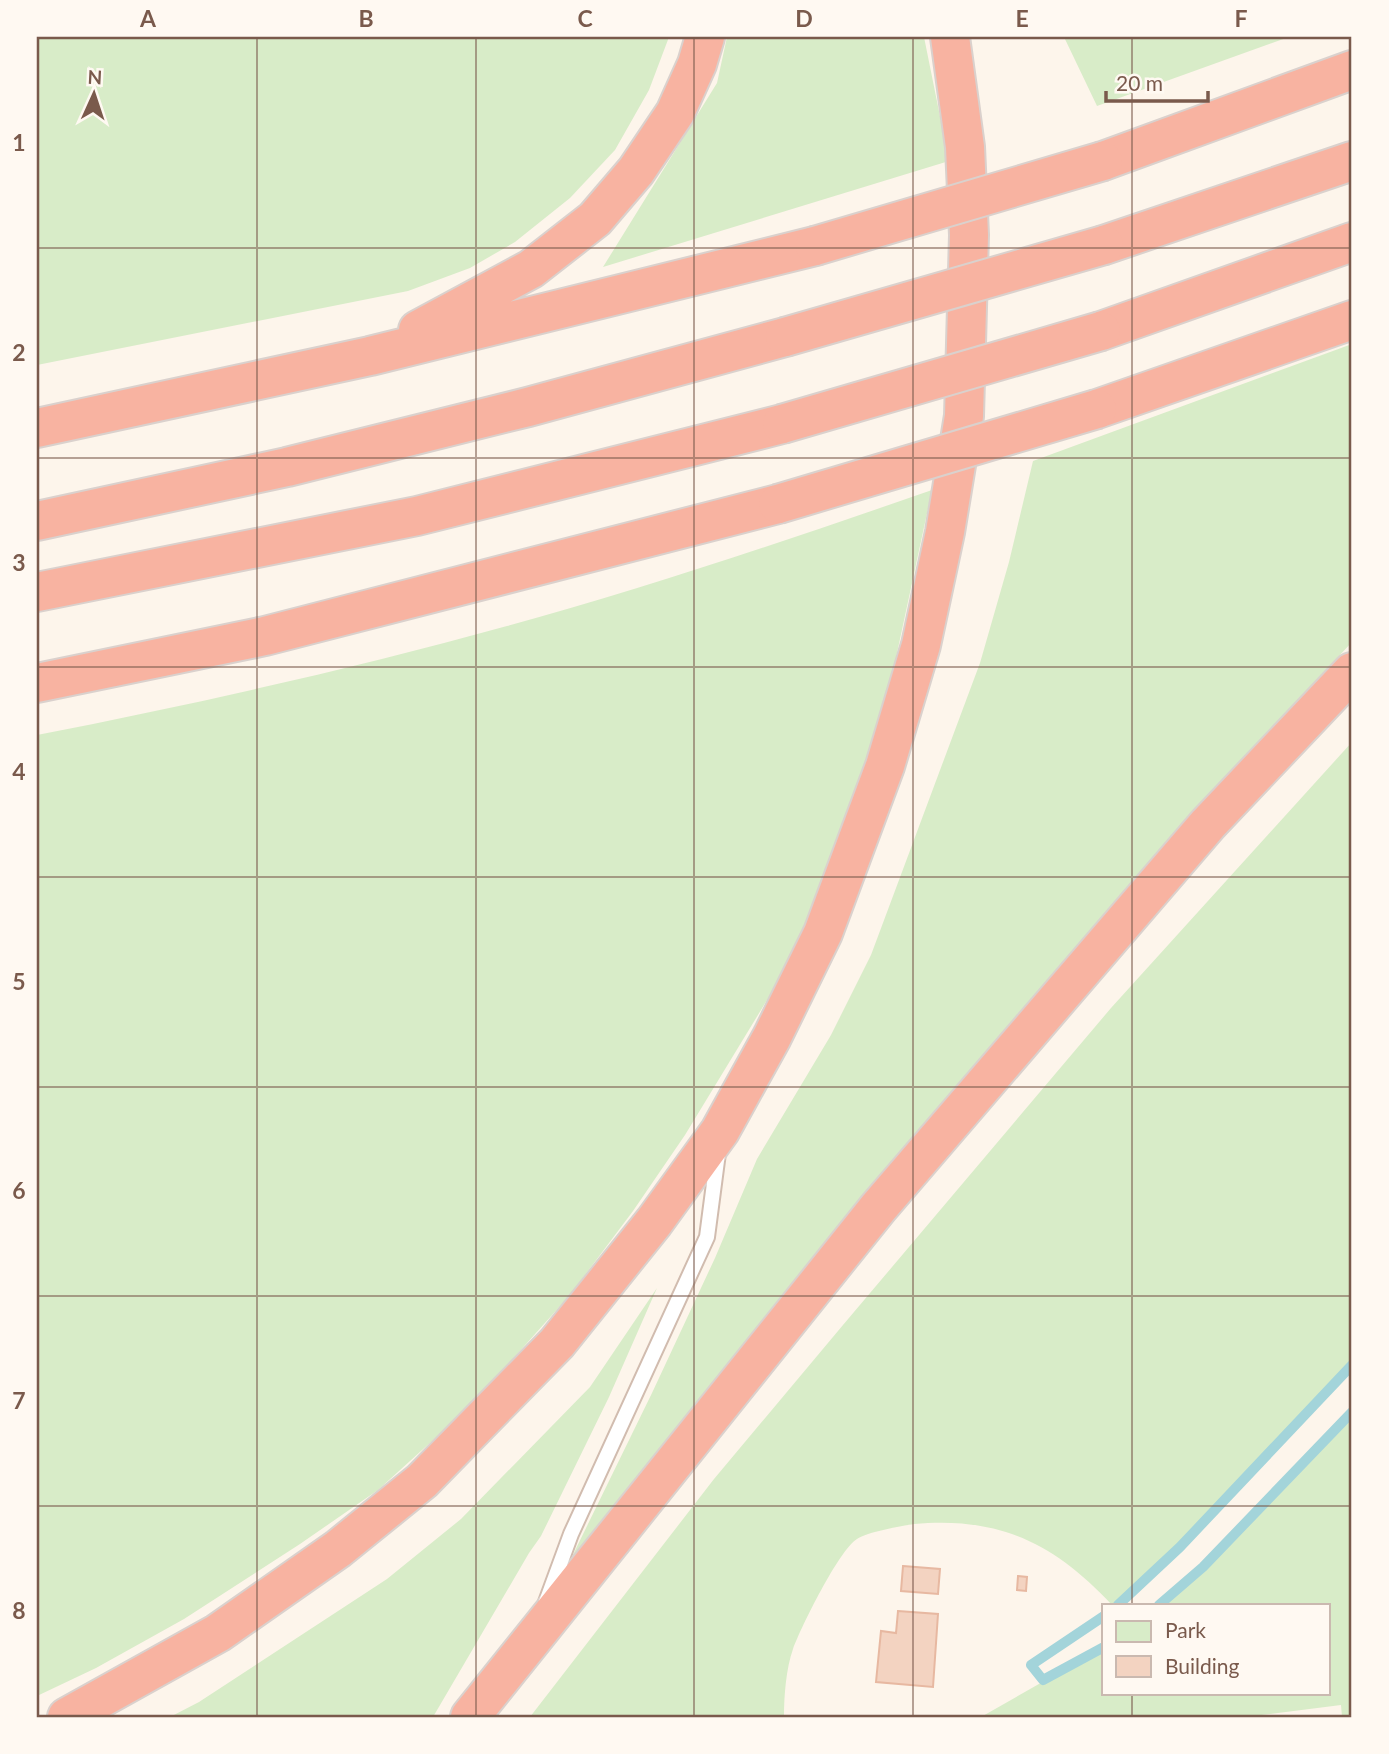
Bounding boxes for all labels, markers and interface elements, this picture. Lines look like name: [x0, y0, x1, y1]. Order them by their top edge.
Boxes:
text: A: [139, 4, 157, 32]
text: B: [358, 4, 374, 32]
text: C: [577, 4, 593, 32]
text: D: [795, 4, 813, 32]
text: E: [1015, 4, 1029, 32]
text: F: [1234, 4, 1248, 32]
north arrow: [60, 60, 130, 130]
scale bar: [1106, 60, 1207, 104]
text: N: [87, 65, 103, 88]
text: 20 m: [1116, 70, 1163, 95]
text: 1: [12, 128, 26, 156]
text: 2: [12, 338, 26, 366]
text: 3: [12, 548, 26, 576]
text: 4: [12, 757, 26, 785]
text: 5: [12, 967, 26, 995]
text: 6: [12, 1176, 26, 1204]
text: 7: [12, 1386, 26, 1414]
text: 8: [12, 1596, 26, 1624]
legend: [1102, 1604, 1330, 1694]
text: Park: [1165, 1617, 1206, 1642]
text: Building: [1165, 1653, 1240, 1678]

